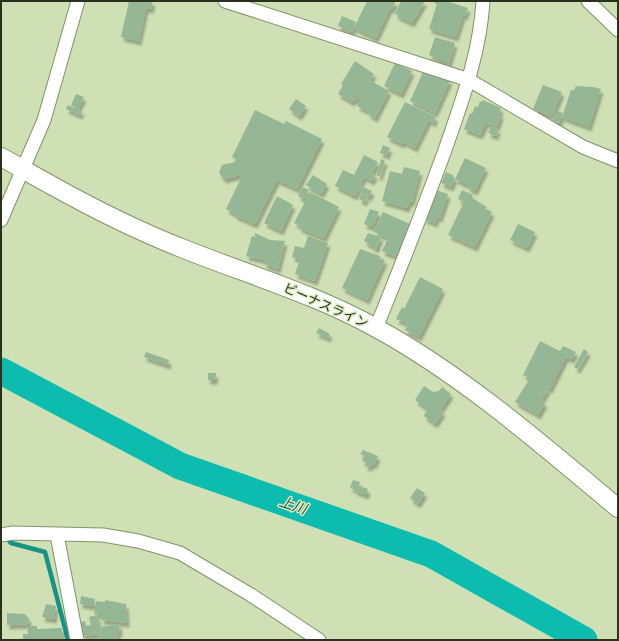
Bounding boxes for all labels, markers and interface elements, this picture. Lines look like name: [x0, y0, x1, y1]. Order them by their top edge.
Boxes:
street label: ビーナスライン: [281, 280, 370, 331]
water label: 上川: [277, 493, 311, 519]

